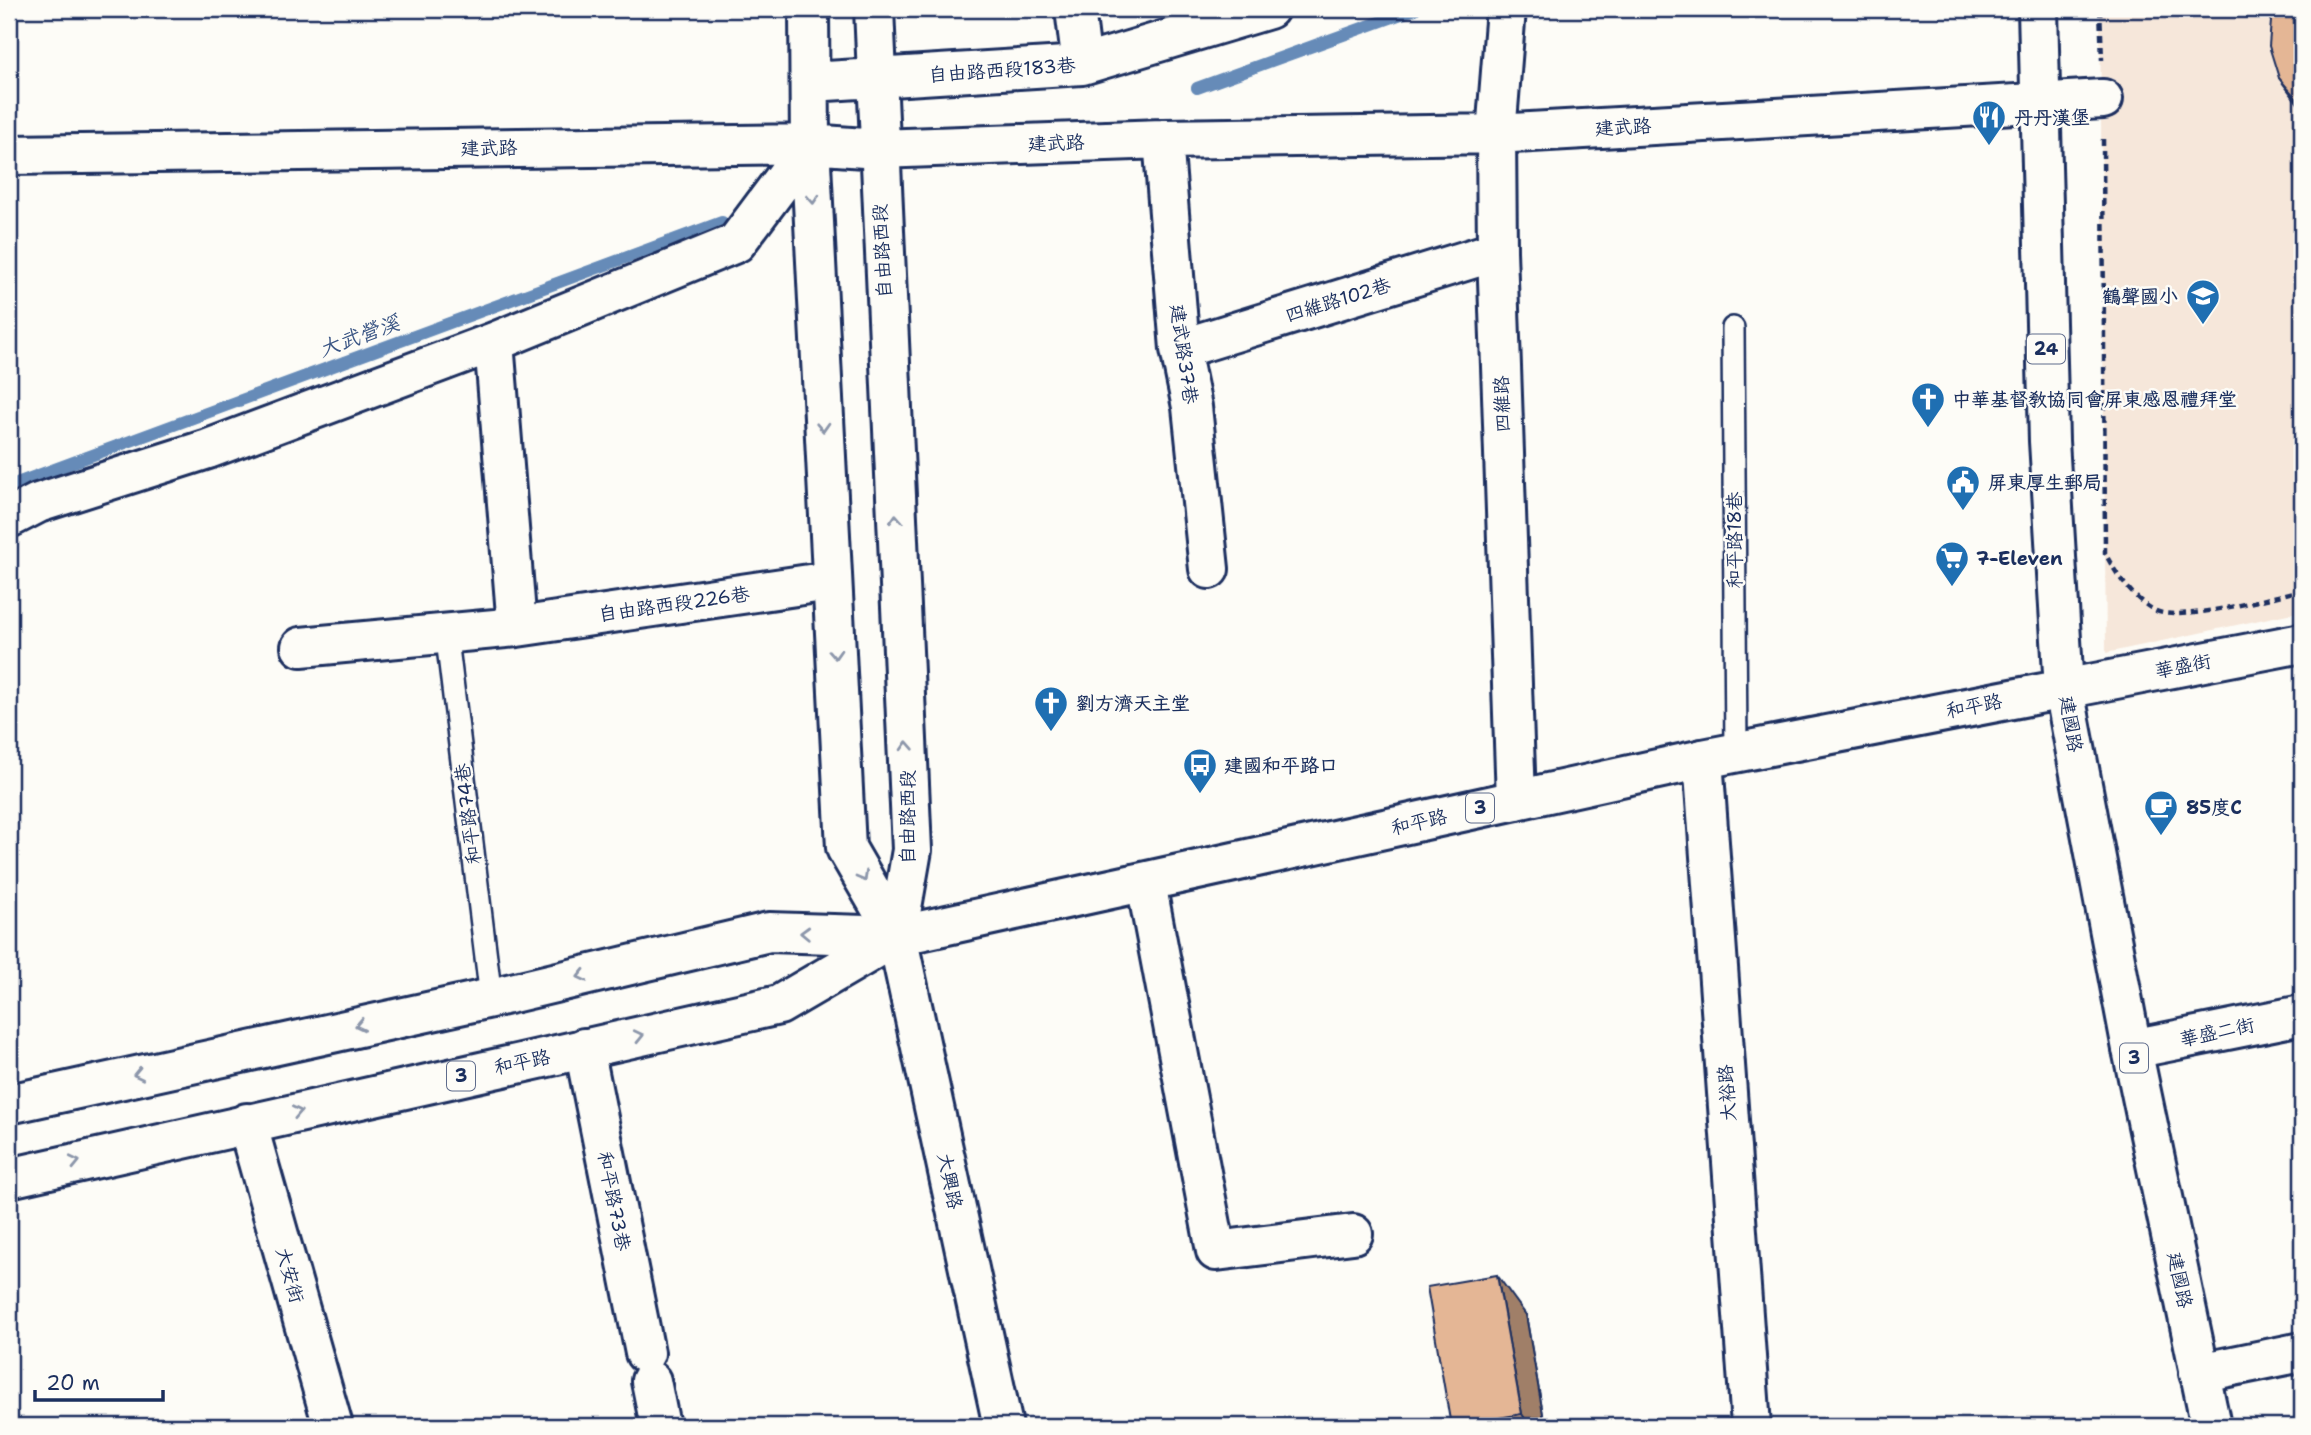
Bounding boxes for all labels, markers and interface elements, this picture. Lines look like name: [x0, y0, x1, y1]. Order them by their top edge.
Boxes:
street label: 自由路西段183巷: [928, 52, 1076, 88]
restaurant icon: 丹丹漢堡: [1970, 98, 2008, 147]
place label: 丹丹漢堡: [2014, 105, 2090, 130]
street label: 建武路: [1594, 113, 1652, 141]
street label: 建武路: [1027, 130, 1085, 156]
street label: 建武路: [460, 135, 518, 161]
one-way arrow: [805, 194, 820, 205]
street label: 自由路西段: [867, 203, 897, 299]
street label: 四維路102巷: [1282, 272, 1394, 328]
school or university icon: 鶴聲國小: [2184, 277, 2222, 326]
place label: 鶴聲國小: [2102, 284, 2178, 309]
street label: 建武路37巷: [1165, 302, 1203, 406]
water label: 大武營溪: [315, 308, 404, 364]
road number: 24: [2027, 334, 2065, 363]
street label: 四維路: [1489, 375, 1515, 433]
church icon: 中華基督教協同會屏東感恩禮拜堂: [1909, 380, 1947, 429]
place label: 中華基督教協同會屏東感恩禮拜堂: [1952, 387, 2237, 412]
one-way arrow: [816, 421, 831, 432]
public building icon: 屏東厚生郵局: [1944, 463, 1982, 512]
place label: 屏東厚生郵局: [1988, 470, 2102, 495]
street label: 和平路18巷: [1722, 492, 1747, 588]
one-way arrow: [888, 513, 903, 524]
supermarket icon: 7-Eleven: [1933, 539, 1971, 588]
place label: 7-Eleven: [1976, 546, 2063, 571]
street label: 自由路西段226巷: [597, 581, 751, 627]
street label: 華盛街: [2153, 648, 2213, 684]
one-way arrow: [827, 649, 842, 660]
church icon: 劉方濟天主堂: [1032, 684, 1070, 733]
street label: 和平路: [1944, 688, 2004, 724]
place label: 劉方濟天主堂: [1076, 691, 1190, 716]
street label: 建國路: [2054, 694, 2088, 754]
one-way arrow: [899, 741, 914, 752]
bus stop icon: 建國和平路口: [1181, 746, 1219, 795]
place label: 建國和平路口: [1224, 753, 1338, 778]
street label: 和平路74巷: [449, 762, 487, 866]
street label: 自由路西段: [895, 769, 920, 865]
cafe icon: 85度C: [2142, 788, 2180, 837]
road number: 3: [1466, 794, 1494, 822]
place label: 85度C: [2186, 795, 2242, 820]
street label: 和平路: [1388, 803, 1450, 841]
one-way arrow: [855, 869, 868, 882]
one-way arrow: [799, 925, 810, 940]
one-way arrow: [576, 968, 588, 982]
street label: 華盛二街: [2177, 1012, 2257, 1052]
one-way arrow: [354, 1017, 366, 1032]
one-way arrow: [633, 1030, 645, 1044]
street label: 和平路: [492, 1044, 552, 1080]
road number: 3: [2120, 1044, 2148, 1072]
road number: 3: [447, 1062, 475, 1091]
street label: 大裕路: [1713, 1064, 1741, 1122]
one-way arrow: [132, 1066, 144, 1081]
one-way arrow: [291, 1105, 303, 1120]
street label: 和平路73巷: [592, 1149, 636, 1253]
street label: 大興路: [932, 1151, 968, 1211]
one-way arrow: [69, 1156, 81, 1171]
street label: 大安街: [270, 1244, 310, 1306]
street label: 建國路: [2162, 1250, 2198, 1310]
scale bar: [35, 1358, 163, 1402]
text: 20 m: [46, 1369, 100, 1397]

